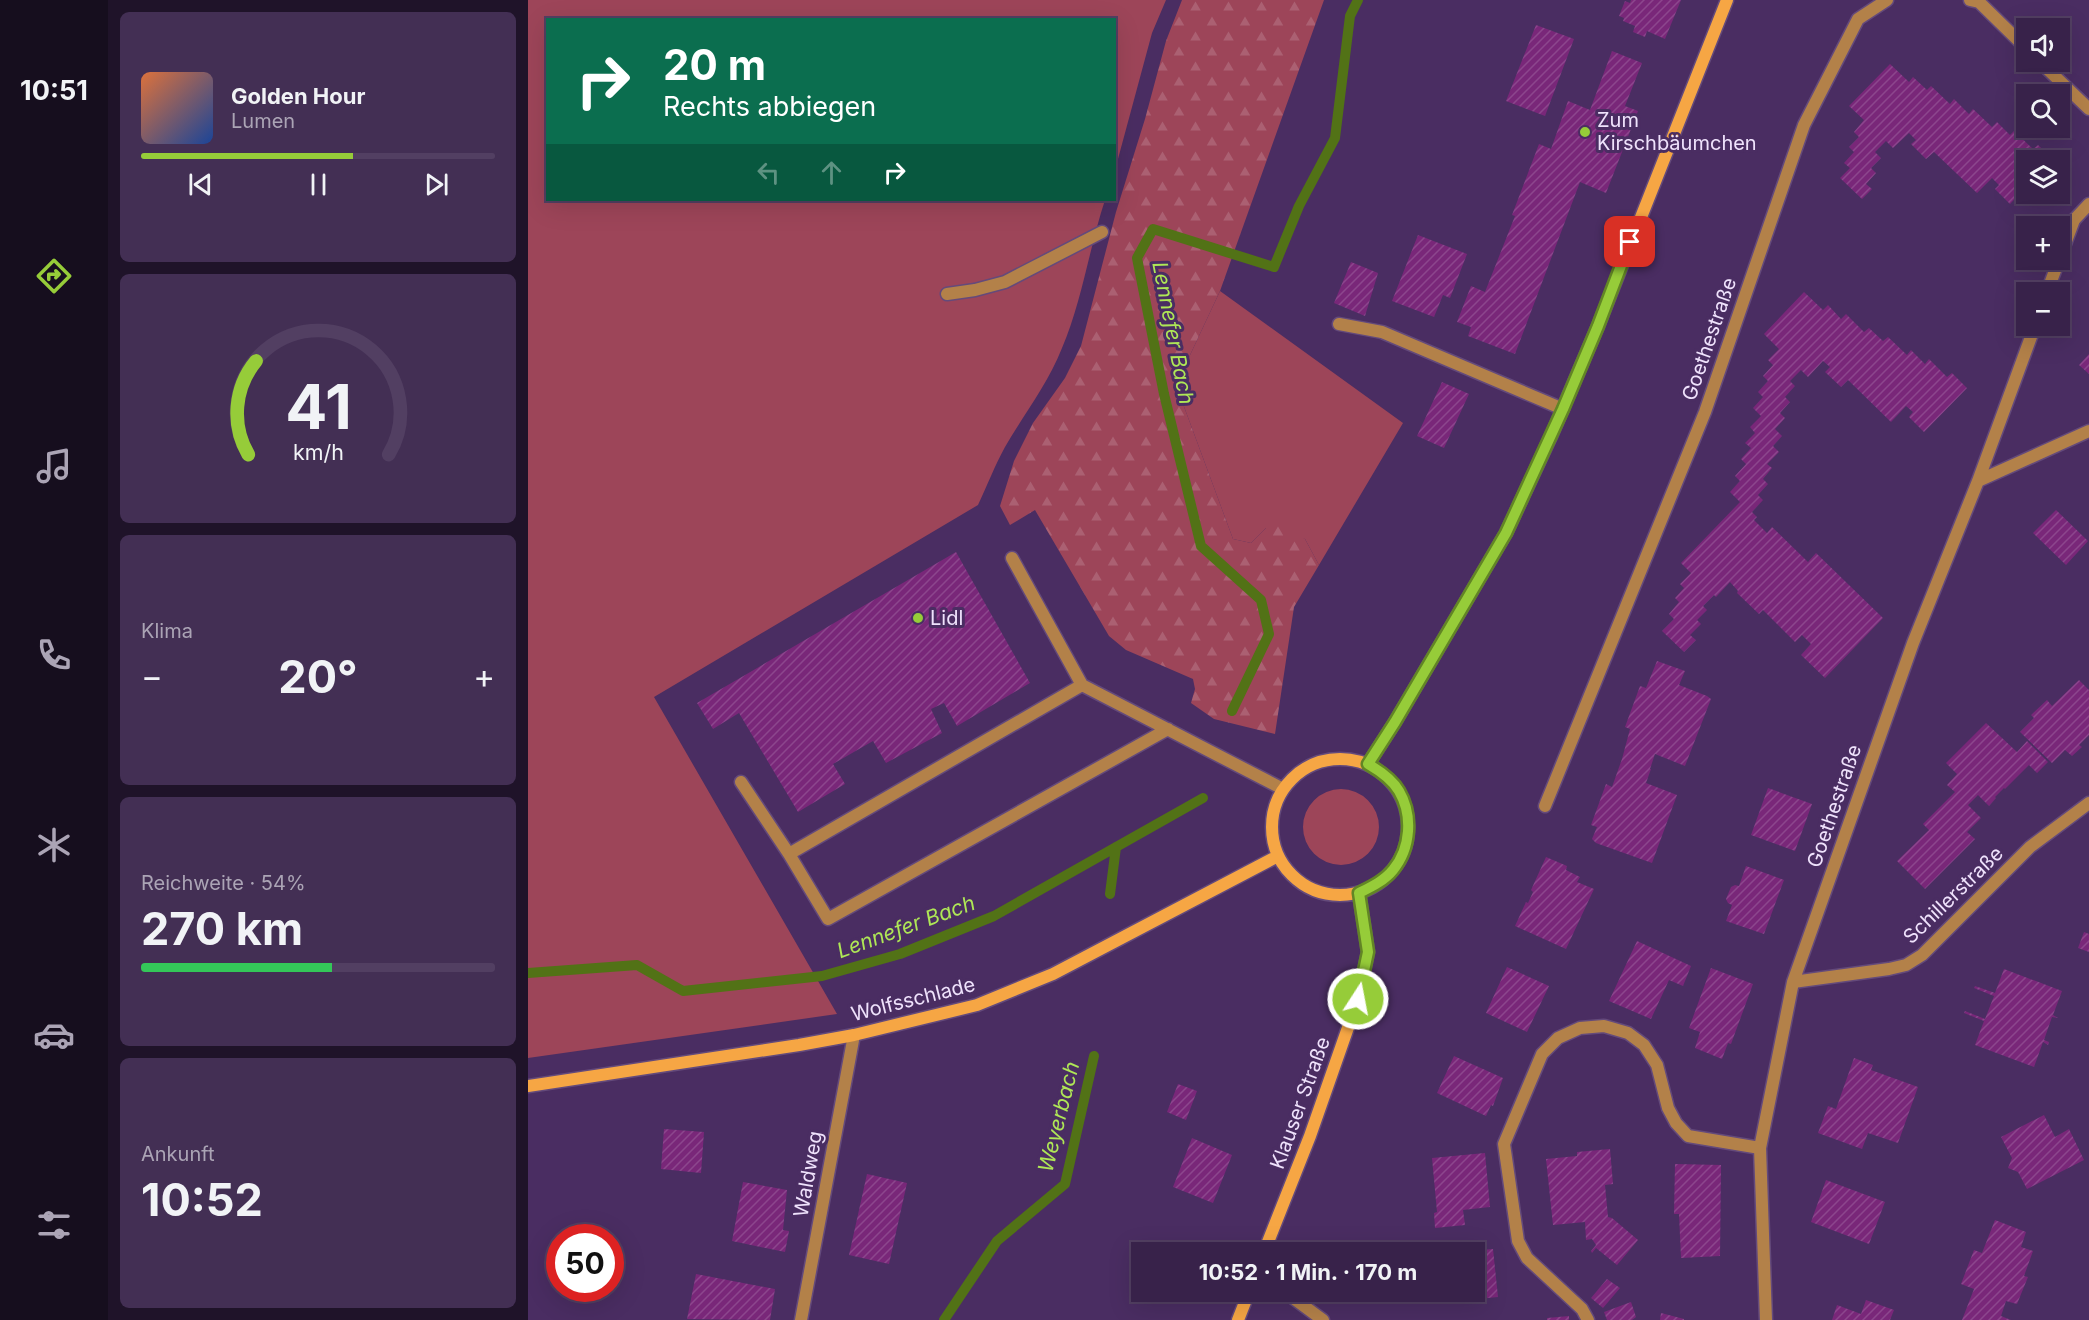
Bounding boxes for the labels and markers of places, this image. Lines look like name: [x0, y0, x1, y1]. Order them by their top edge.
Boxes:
place label: Zum Kirschbäumchen: [1597, 108, 1757, 155]
marker: Zum Kirschbäumchen: [1578, 125, 1592, 139]
pin: [1604, 216, 1655, 267]
place label: Lidl: [930, 606, 963, 630]
marker: Lidl: [911, 611, 925, 625]

